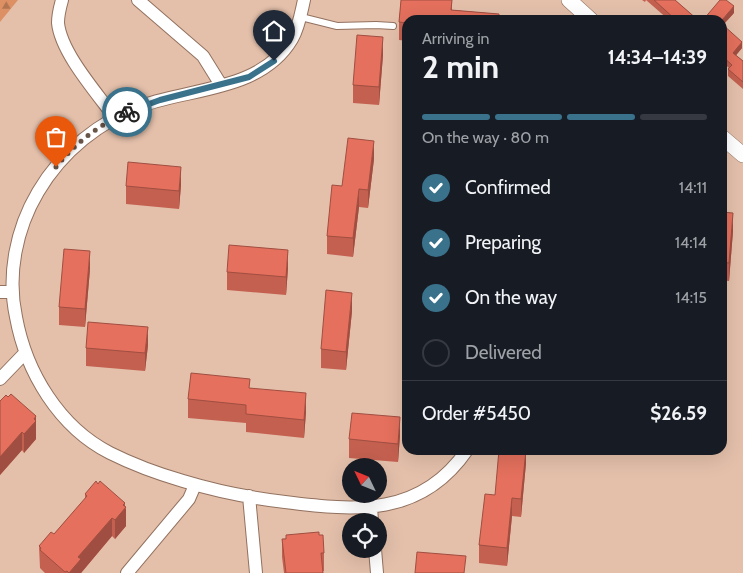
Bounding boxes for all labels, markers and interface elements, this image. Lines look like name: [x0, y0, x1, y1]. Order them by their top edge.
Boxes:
pin: [253, 10, 295, 61]
icon: home: [260, 17, 288, 45]
text: Arriving in: [422, 29, 489, 48]
text: 14:34–14:39: [608, 46, 707, 69]
text: 2 min: [422, 47, 499, 86]
courier: [102, 87, 152, 137]
icon: bike: [113, 98, 141, 126]
pin: [35, 116, 77, 167]
icon: bag: [42, 123, 70, 151]
text: On the way · 80 m: [422, 128, 549, 147]
icon: check: [422, 174, 450, 202]
text: Confirmed: [465, 176, 551, 199]
text: 14:11: [679, 178, 707, 197]
icon: check: [422, 229, 450, 257]
text: Preparing: [465, 231, 541, 254]
text: 14:14: [675, 233, 707, 252]
icon: check: [422, 284, 450, 312]
text: On the way: [465, 286, 557, 309]
text: 14:15: [675, 288, 707, 307]
text: Delivered: [465, 341, 542, 364]
text: Order #5450: [422, 402, 531, 425]
text: $26.59: [650, 402, 707, 425]
north arrow: [342, 458, 388, 502]
map controls: [342, 458, 387, 558]
button: locate: [342, 513, 387, 558]

